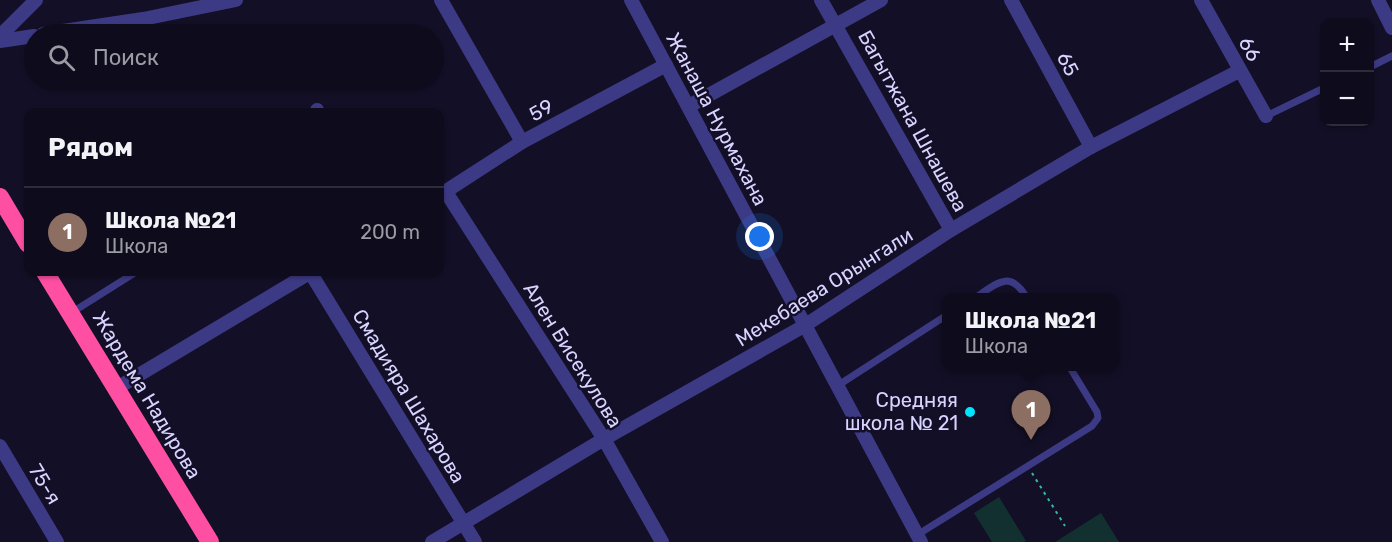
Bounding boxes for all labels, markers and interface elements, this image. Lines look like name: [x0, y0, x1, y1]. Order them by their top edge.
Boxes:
map controls: [1320, 18, 1374, 126]
button: +: [1320, 18, 1374, 72]
search box: [24, 24, 444, 90]
street label: Багытжана Шнашева: [853, 26, 973, 216]
street label: Жанаша Нурмахана: [661, 28, 773, 210]
street label: 66: [1234, 33, 1266, 65]
icon: search: [45, 41, 78, 74]
text: Поиск: [93, 44, 159, 71]
street label: 65: [1052, 48, 1084, 80]
button: −: [1320, 72, 1374, 126]
street label: 59: [525, 94, 557, 126]
text: Рядом: [48, 132, 133, 163]
text: Школа №21: [105, 207, 236, 234]
text: 1: [63, 220, 72, 244]
text: 200 m: [360, 220, 420, 244]
your location: [745, 222, 774, 251]
street label: Мекебаева Орынгали: [731, 223, 917, 351]
text: Школа: [105, 234, 168, 258]
street label: Ален Бисекулова: [519, 278, 627, 432]
popup: [942, 293, 1119, 371]
street label: Смадияра Шахарова: [348, 305, 470, 487]
street label: Жардема Надирова: [88, 307, 206, 483]
text: Школа №21: [965, 307, 1096, 334]
text: Школа: [965, 334, 1028, 358]
place label: Средняя школа № 21: [845, 388, 958, 435]
pin: 1: [1012, 390, 1050, 440]
marker: Средняя школа № 21: [963, 405, 977, 419]
street label: 75-я: [24, 460, 66, 508]

